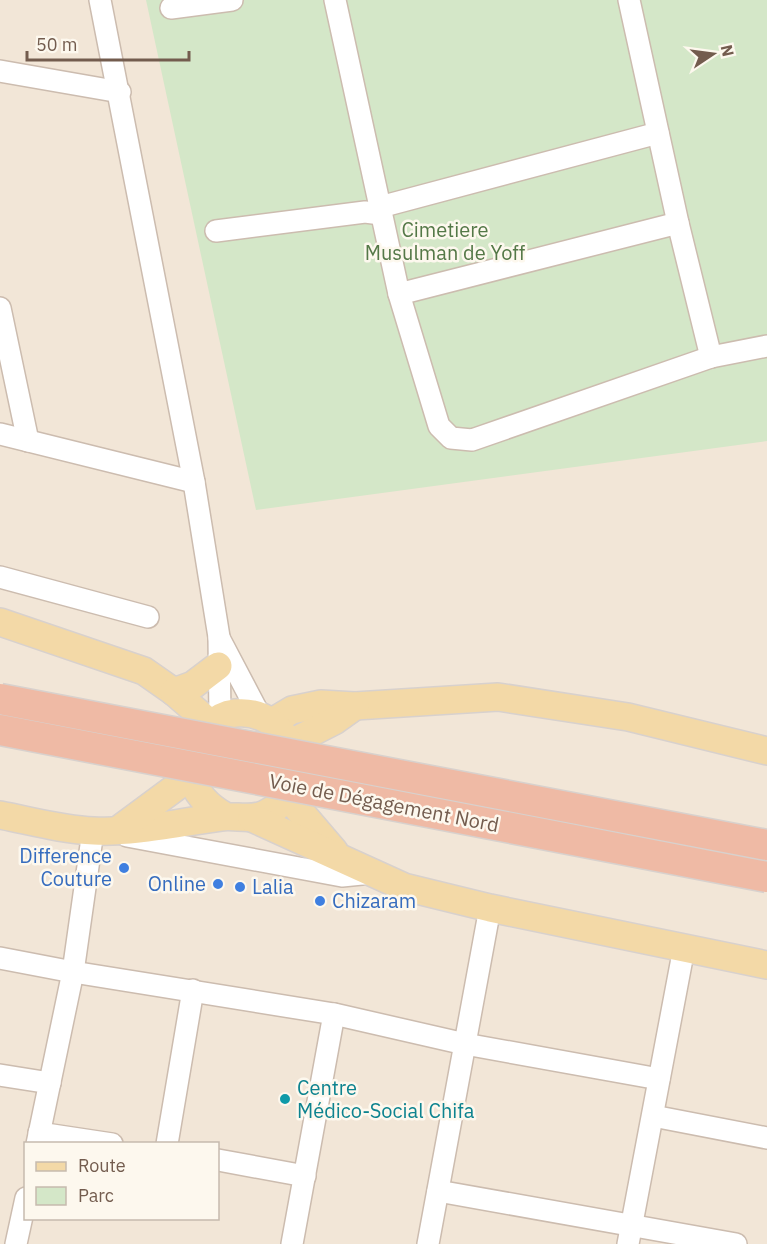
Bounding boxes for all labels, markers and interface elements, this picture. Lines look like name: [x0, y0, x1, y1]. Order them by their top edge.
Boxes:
scale bar: [27, 24, 189, 62]
north arrow: [683, 24, 743, 84]
text: 50 m: [36, 33, 78, 56]
text: N: [717, 43, 739, 59]
park label: Cimetiere Musulman de Yoff: [365, 216, 526, 266]
street label: Voie de Dégagement Nord: [267, 767, 501, 838]
place label: Difference Couture: [19, 842, 112, 892]
marker: Difference Couture: [117, 861, 131, 875]
place label: Online: [148, 870, 206, 897]
place label: Lalia: [252, 873, 294, 900]
marker: Online: [211, 877, 225, 891]
marker: Lalia: [233, 880, 247, 894]
place label: Chizaram: [332, 887, 416, 914]
marker: Chizaram: [313, 894, 327, 908]
place label: Centre Médico-Social Chifa: [297, 1074, 475, 1124]
marker: Centre Médico-Social Chifa: [278, 1092, 292, 1106]
legend: [24, 1142, 219, 1220]
text: Route: [78, 1154, 126, 1177]
text: Parc: [78, 1184, 114, 1207]

